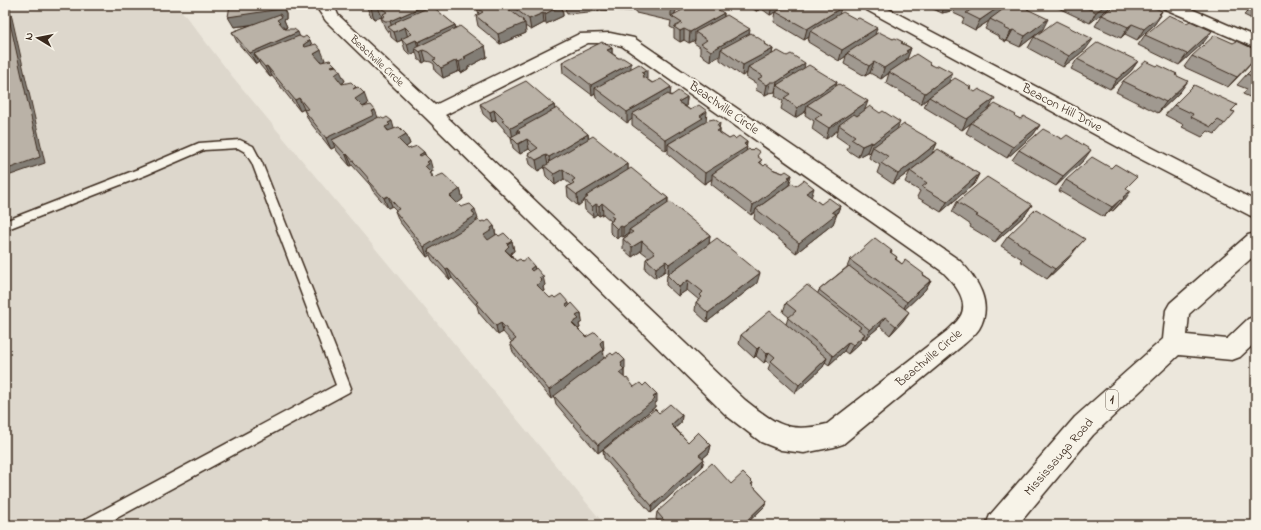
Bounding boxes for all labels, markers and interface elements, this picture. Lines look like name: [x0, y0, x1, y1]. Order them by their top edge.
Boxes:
north arrow: [18, 18, 58, 58]
text: N: [21, 31, 38, 41]
street label: Beachville Circle: [346, 31, 408, 90]
street label: Beachville Circle: [684, 76, 763, 139]
street label: Beacon Hill Drive: [1018, 78, 1106, 137]
street label: Beachville Circle: [891, 324, 967, 392]
road number: 1: [1106, 390, 1118, 410]
street label: Mississauga Road: [1020, 413, 1099, 501]

